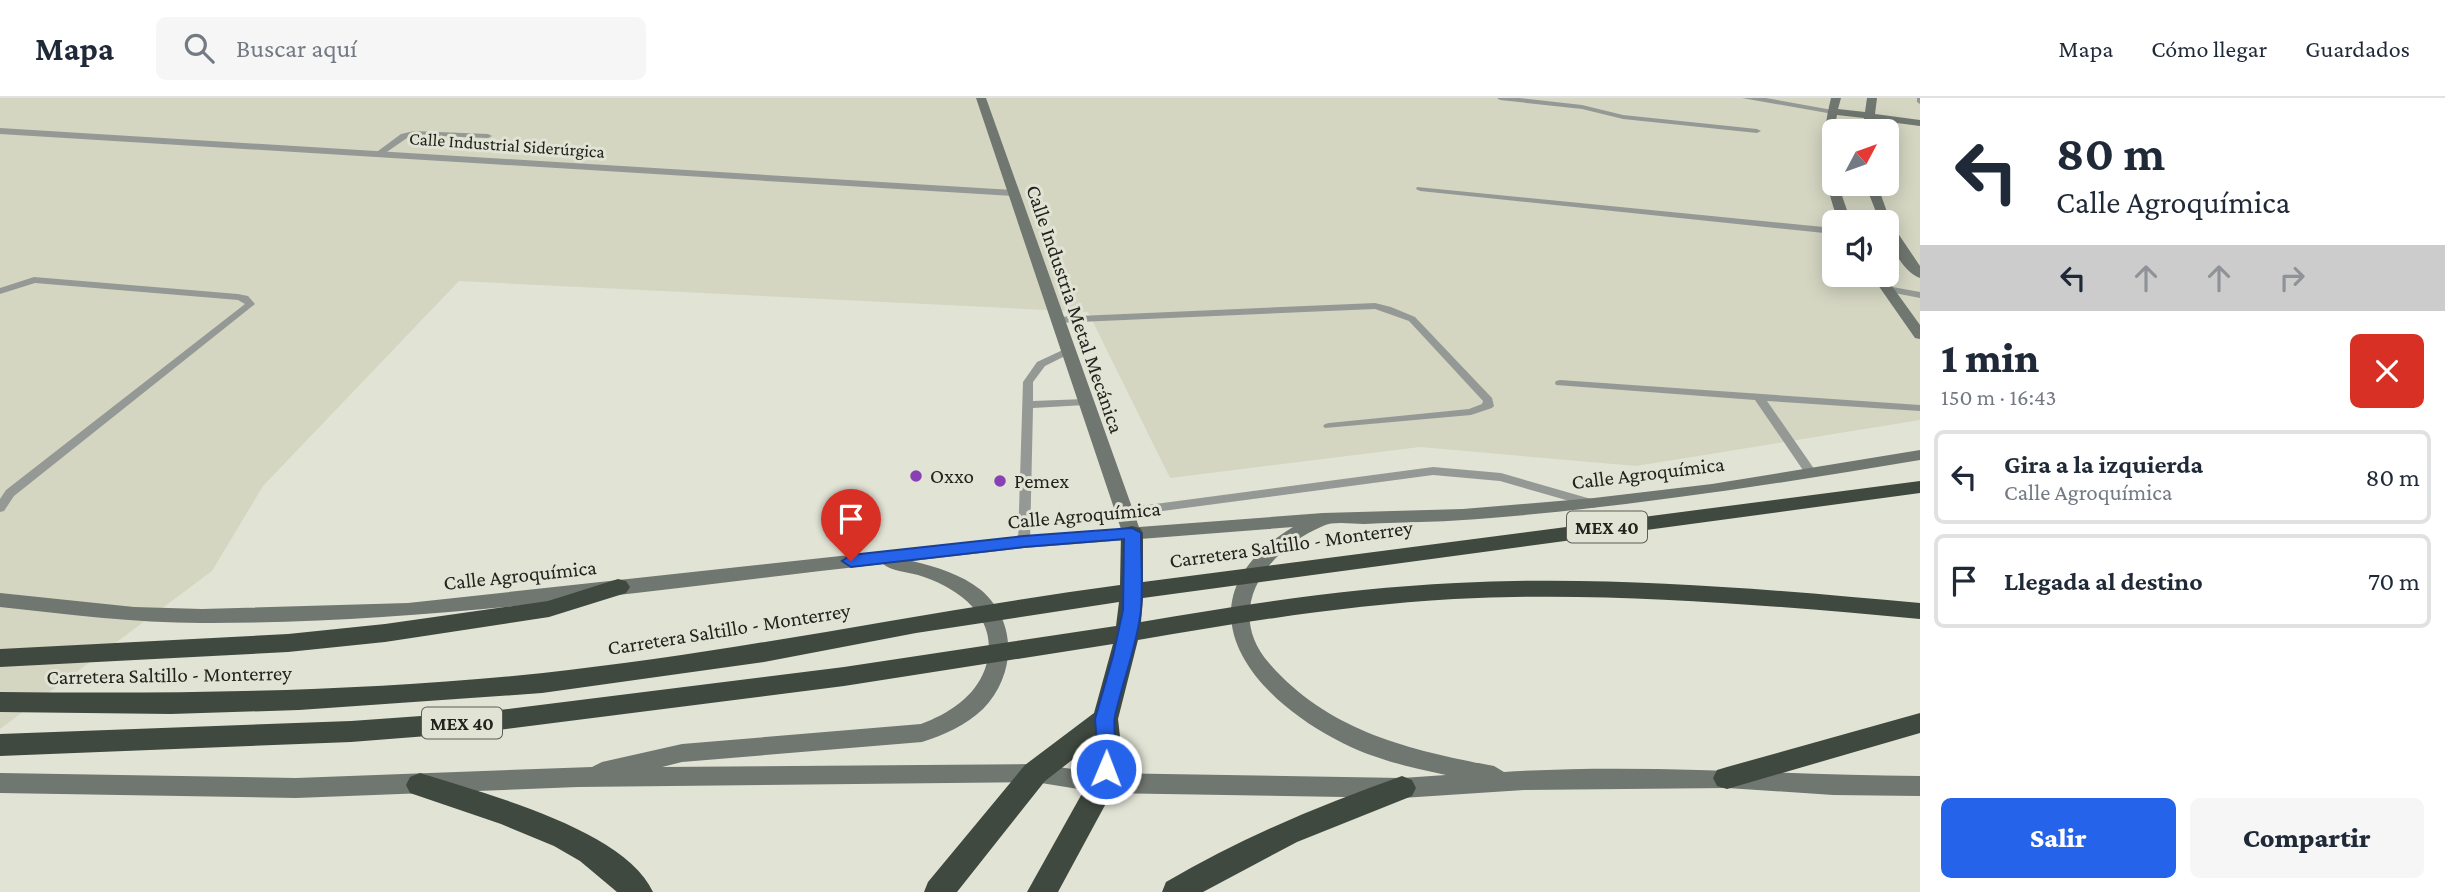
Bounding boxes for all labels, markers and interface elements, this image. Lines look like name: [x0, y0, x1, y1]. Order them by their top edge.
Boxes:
search box: [156, 17, 646, 80]
icon: search: [180, 29, 218, 67]
text: Mapa: [35, 30, 114, 67]
text: Buscar aquí: [236, 34, 357, 63]
text: Mapa: [2059, 35, 2113, 62]
text: Cómo llegar: [2151, 35, 2267, 62]
text: Guardados: [2305, 35, 2410, 62]
north arrow: [1822, 119, 1899, 196]
map controls: [1822, 119, 1899, 287]
icon: left: [1941, 126, 2032, 217]
text: 80 m: [2056, 126, 2165, 181]
street label: Calle Industrial Siderúrgica: [409, 128, 605, 162]
street label: Calle Industria Metal Mecánica: [1021, 182, 1129, 436]
text: Calle Agroquímica: [2056, 184, 2290, 220]
button: sound: [1822, 210, 1899, 287]
icon: left: [2054, 259, 2092, 297]
icon: ahead: [2127, 259, 2165, 297]
icon: ahead: [2200, 259, 2238, 297]
icon: right: [2273, 259, 2311, 297]
text: 1 min: [1941, 334, 2039, 381]
button: close: [2350, 334, 2424, 408]
text: 150 m · 16:43: [1941, 384, 2056, 410]
text: Gira a la izquierda: [2004, 450, 2203, 479]
street label: Calle Agroquímica: [1570, 452, 1726, 494]
icon: left: [1945, 458, 1983, 496]
text: 80 m: [2366, 463, 2420, 492]
place label: Oxxo: [930, 464, 974, 488]
marker: Oxxo: [908, 468, 924, 484]
place label: Pemex: [1014, 469, 1069, 493]
marker: Pemex: [992, 473, 1008, 489]
text: Calle Agroquímica: [2004, 479, 2172, 505]
pin: [821, 489, 881, 561]
street label: Calle Agroquímica: [1006, 496, 1162, 534]
icon: arrive: [832, 500, 870, 538]
road number: MEX 40: [1567, 512, 1647, 542]
street label: Carretera Saltillo - Monterrey: [1168, 515, 1415, 573]
street label: Calle Agroquímica: [442, 555, 598, 595]
icon: arrive: [1945, 562, 1983, 600]
text: Llegada al destino: [2004, 567, 2203, 596]
text: 70 m: [2368, 567, 2420, 596]
street label: Carretera Saltillo - Monterrey: [606, 598, 852, 660]
street label: Carretera Saltillo - Monterrey: [46, 661, 292, 689]
road number: MEX 40: [422, 708, 502, 738]
position arrow: [1069, 732, 1143, 806]
button: Salir: [1941, 798, 2176, 878]
button: Compartir: [2190, 798, 2424, 878]

